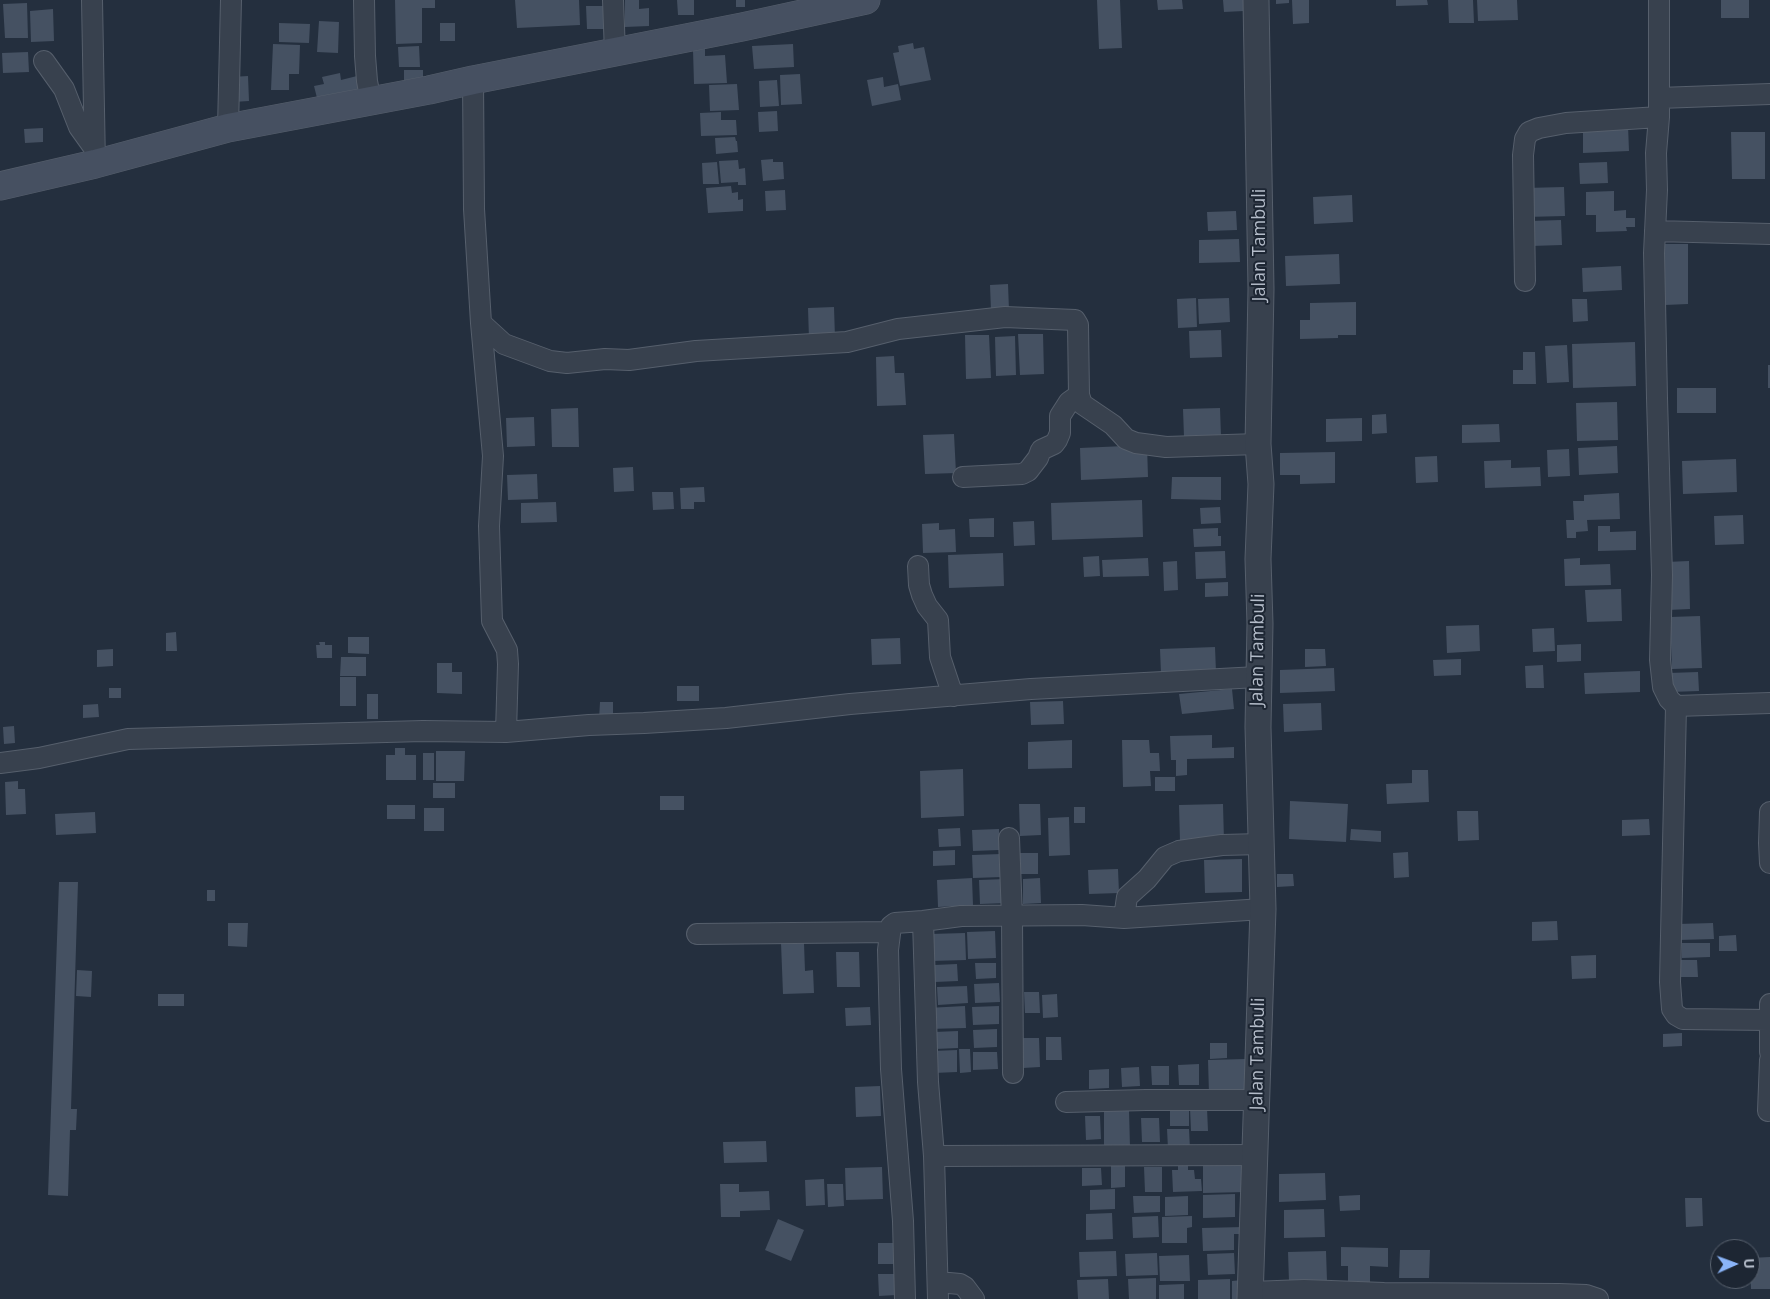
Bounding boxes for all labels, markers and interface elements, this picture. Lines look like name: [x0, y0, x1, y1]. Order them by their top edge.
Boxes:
street label: Jalan Tambuli: [1249, 189, 1271, 301]
street label: Jalan Tambuli: [1246, 593, 1270, 707]
street label: Jalan Tambuli: [1246, 997, 1270, 1111]
north arrow: [1710, 1239, 1760, 1289]
text: U: [1740, 1258, 1759, 1269]

